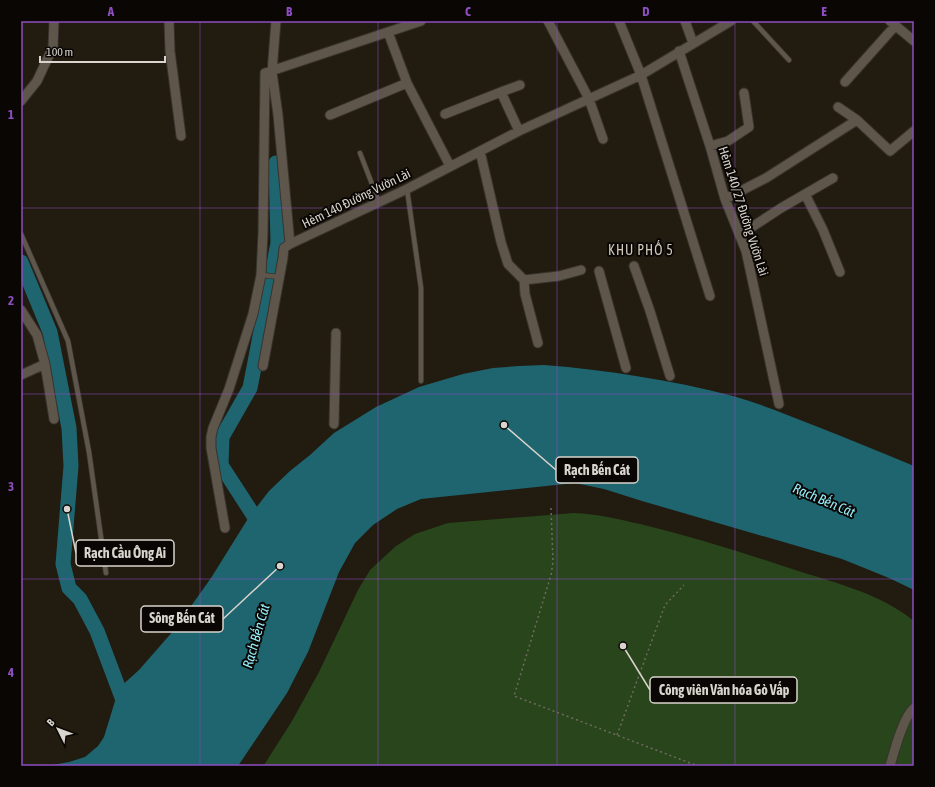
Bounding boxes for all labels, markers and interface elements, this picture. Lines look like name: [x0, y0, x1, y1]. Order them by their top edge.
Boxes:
text: A: [107, 4, 115, 19]
text: B: [286, 4, 293, 19]
text: C: [465, 4, 471, 19]
text: D: [642, 4, 650, 19]
text: E: [821, 4, 827, 19]
scale bar: [40, 38, 165, 64]
text: 100 m: [46, 45, 73, 59]
text: 1: [8, 107, 14, 122]
street label: Hẻm 140/27 Đường Vườn Lài: [715, 144, 772, 278]
street label: Hẻm 140 Đường Vườn Lài: [300, 166, 413, 231]
district label: KHU PHỐ 5: [608, 240, 674, 258]
text: 2: [8, 293, 14, 308]
callout: Rạch Bến Cát: [556, 457, 638, 483]
text: Rạch Bến Cát: [564, 461, 630, 478]
text: 3: [8, 479, 14, 494]
water label: Rạch Bến Cát: [791, 479, 858, 520]
callout: Rạch Cầu Ông Ai: [76, 540, 174, 566]
text: Rạch Cầu Ông Ai: [84, 544, 166, 561]
water label: Rạch Bến Cát: [238, 602, 273, 670]
callout: Sông Bến Cát: [141, 606, 223, 632]
text: Sông Bến Cát: [149, 609, 215, 626]
text: 4: [7, 665, 14, 680]
callout: Công viên Văn hóa Gò Vấp: [650, 677, 797, 703]
text: Công viên Văn hóa Gò Vấp: [659, 681, 790, 698]
north arrow: [38, 709, 78, 749]
text: B: [44, 716, 57, 728]

